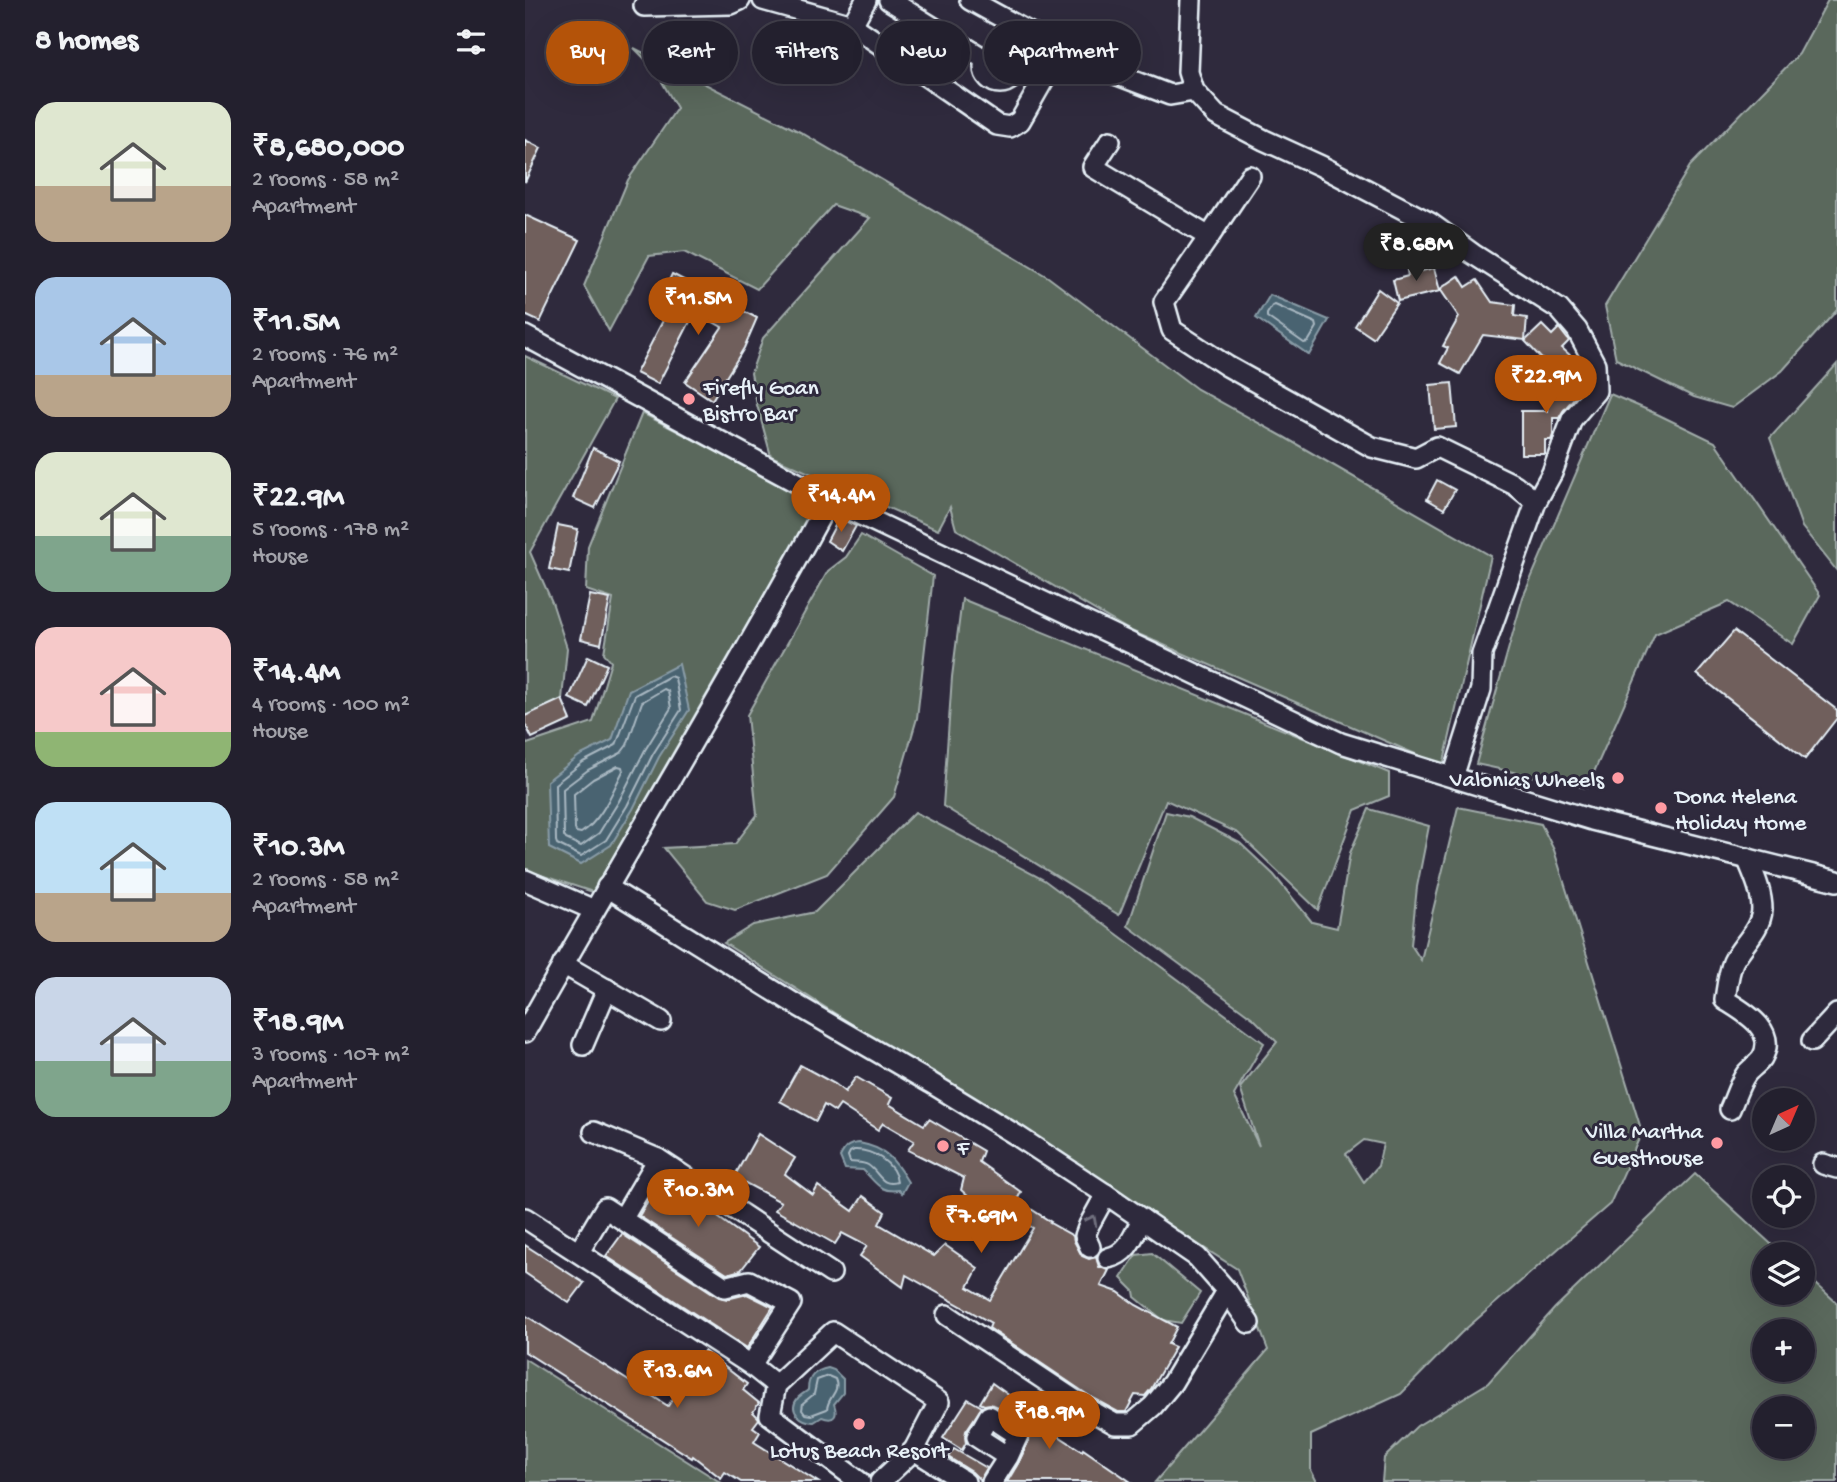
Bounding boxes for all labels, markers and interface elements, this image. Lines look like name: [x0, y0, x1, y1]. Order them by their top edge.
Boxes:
chip: Buy: [546, 21, 629, 84]
chip: Rent: [643, 21, 738, 84]
chip: Filters: [752, 21, 862, 84]
chip: New: [876, 21, 970, 84]
chip: Apartment: [984, 21, 1141, 84]
icon: filters: [452, 23, 490, 61]
text: 8 homes: [35, 25, 138, 60]
icon: home: [91, 130, 175, 214]
text: ₹8,680,000: [252, 132, 404, 167]
text: 2 rooms · 58 m²: [252, 167, 399, 194]
text: Apartment: [252, 194, 356, 221]
pin: ₹8.68M: [1359, 224, 1473, 283]
text: ₹8.68M: [1379, 232, 1453, 259]
pin: ₹11.5M: [641, 278, 755, 337]
text: ₹11.5M: [664, 286, 732, 313]
icon: home: [91, 305, 175, 389]
text: ₹11.5M: [252, 307, 339, 342]
text: 2 rooms · 76 m²: [252, 342, 398, 369]
pin: ₹22.9M: [1489, 356, 1603, 415]
text: ₹22.9M: [1511, 364, 1581, 391]
text: Apartment: [252, 369, 356, 396]
place label: Firefly Goan Bistro Bar: [702, 376, 819, 429]
marker: Firefly Goan Bistro Bar: [681, 391, 697, 407]
pin: ₹14.4M: [784, 475, 898, 534]
icon: home: [91, 480, 175, 564]
text: ₹22.9M: [252, 482, 344, 517]
text: ₹14.4M: [807, 483, 875, 510]
text: 5 rooms · 178 m²: [252, 517, 409, 544]
text: House: [252, 544, 308, 571]
icon: home: [91, 655, 175, 739]
text: ₹14.4M: [252, 657, 340, 692]
text: 4 rooms · 100 m²: [252, 692, 410, 719]
text: House: [252, 719, 308, 746]
place label: Valonias Wheels: [1449, 768, 1605, 795]
marker: Valonias Wheels: [1610, 770, 1626, 786]
place label: Dona Helena Holiday Home: [1673, 785, 1808, 838]
marker: Dona Helena Holiday Home: [1653, 800, 1669, 816]
icon: home: [91, 830, 175, 914]
text: ₹10.3M: [252, 832, 344, 867]
text: 2 rooms · 58 m²: [252, 867, 399, 894]
text: Apartment: [252, 894, 356, 921]
icon: home: [91, 1005, 175, 1089]
text: ₹18.9M: [252, 1007, 343, 1042]
text: 3 rooms · 107 m²: [252, 1042, 410, 1069]
text: Apartment: [252, 1069, 356, 1096]
north arrow: [1752, 1088, 1815, 1152]
map controls: [1752, 1088, 1815, 1459]
place label: Villa Martha Guesthouse: [1584, 1120, 1704, 1173]
marker: Villa Martha Guesthouse: [1709, 1135, 1725, 1151]
place label: F: [956, 1136, 970, 1163]
marker: F: [935, 1138, 951, 1154]
button: locate: [1752, 1165, 1815, 1228]
pin: ₹10.3M: [641, 1170, 755, 1229]
text: ₹10.3M: [663, 1178, 733, 1205]
pin: ₹7.69M: [924, 1196, 1038, 1255]
text: ₹7.69M: [945, 1204, 1017, 1231]
one-way arrow: [1084, 1215, 1097, 1228]
button: layers: [1752, 1242, 1815, 1305]
button: +: [1752, 1319, 1815, 1382]
pin: ₹13.6M: [620, 1350, 734, 1410]
text: ₹13.6M: [642, 1359, 712, 1386]
pin: ₹18.9M: [992, 1392, 1106, 1451]
button: −: [1752, 1396, 1815, 1459]
text: ₹18.9M: [1014, 1400, 1084, 1427]
marker: Lotus Beach Resort: [851, 1416, 867, 1432]
place label: Lotus Beach Resort: [770, 1439, 950, 1466]

